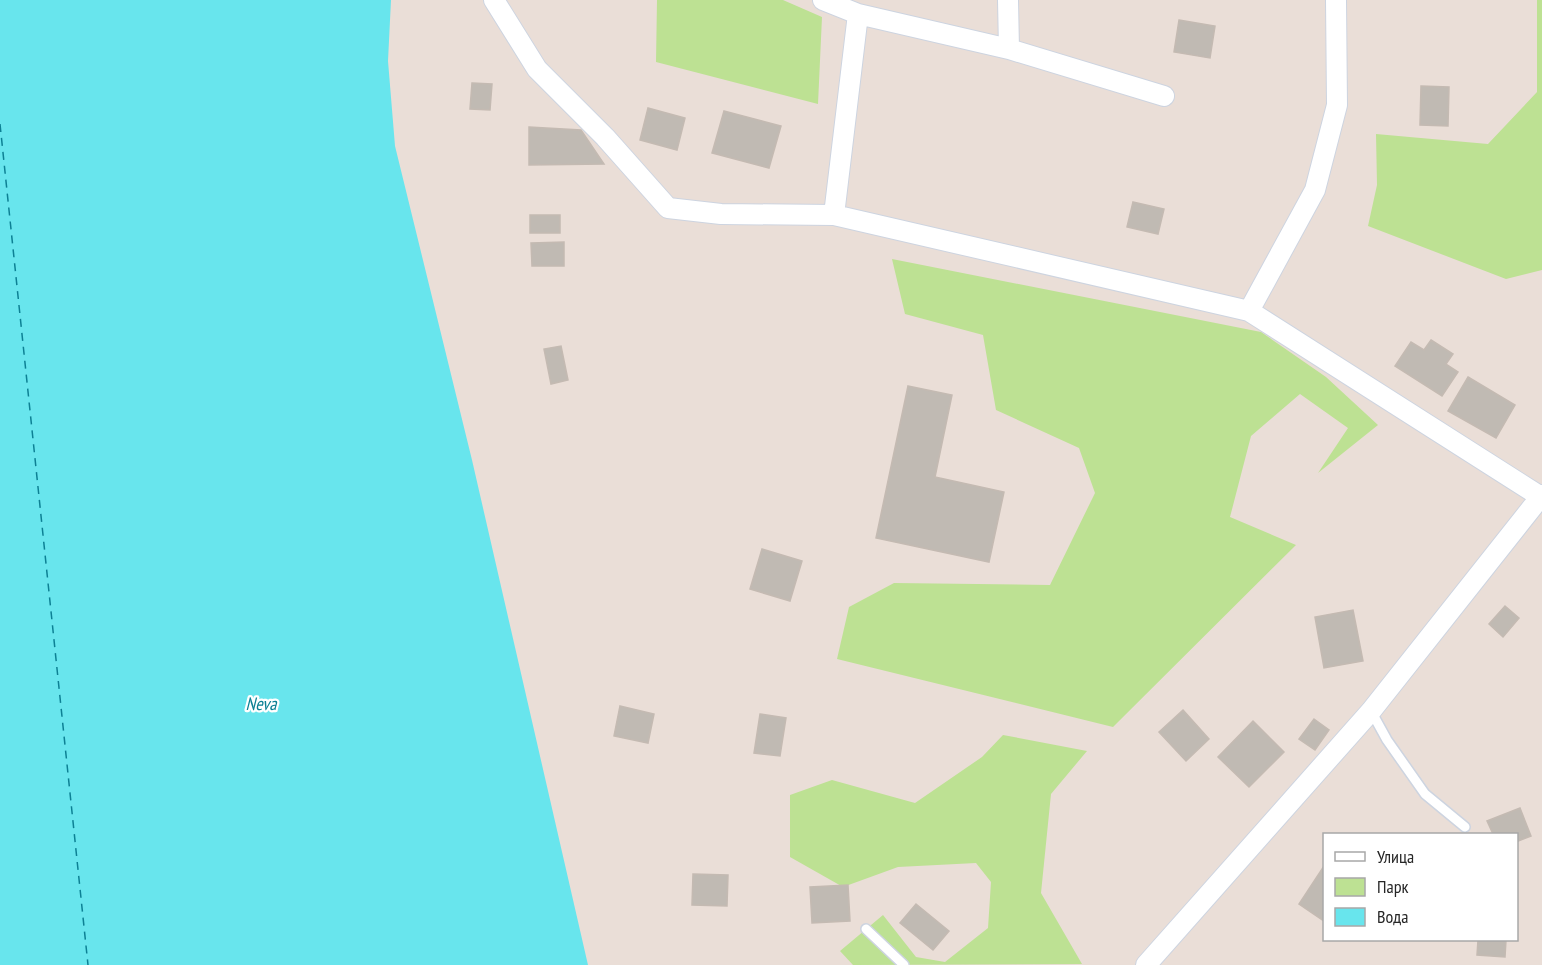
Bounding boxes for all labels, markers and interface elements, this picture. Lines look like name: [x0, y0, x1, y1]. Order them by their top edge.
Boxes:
water label: Neva: [246, 692, 277, 715]
legend: [1323, 833, 1518, 941]
text: Улица: [1377, 845, 1414, 868]
text: Парк: [1377, 875, 1408, 898]
text: Вода: [1377, 905, 1408, 928]

